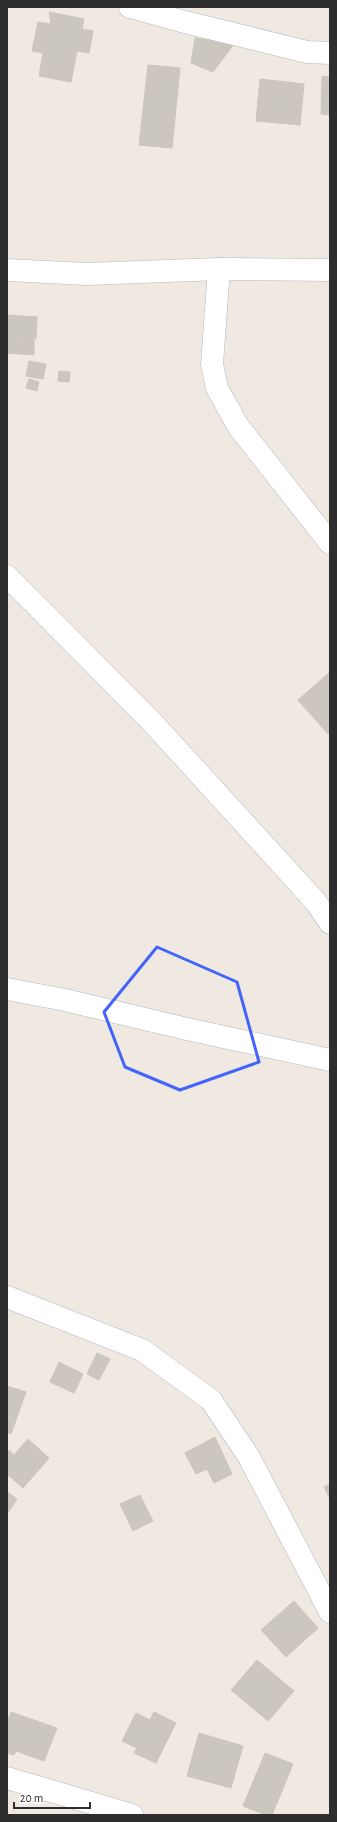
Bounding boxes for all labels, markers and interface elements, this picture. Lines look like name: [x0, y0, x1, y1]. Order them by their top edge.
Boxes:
scale bar: [14, 1784, 90, 1810]
text: 20 m: [20, 1792, 43, 1804]

